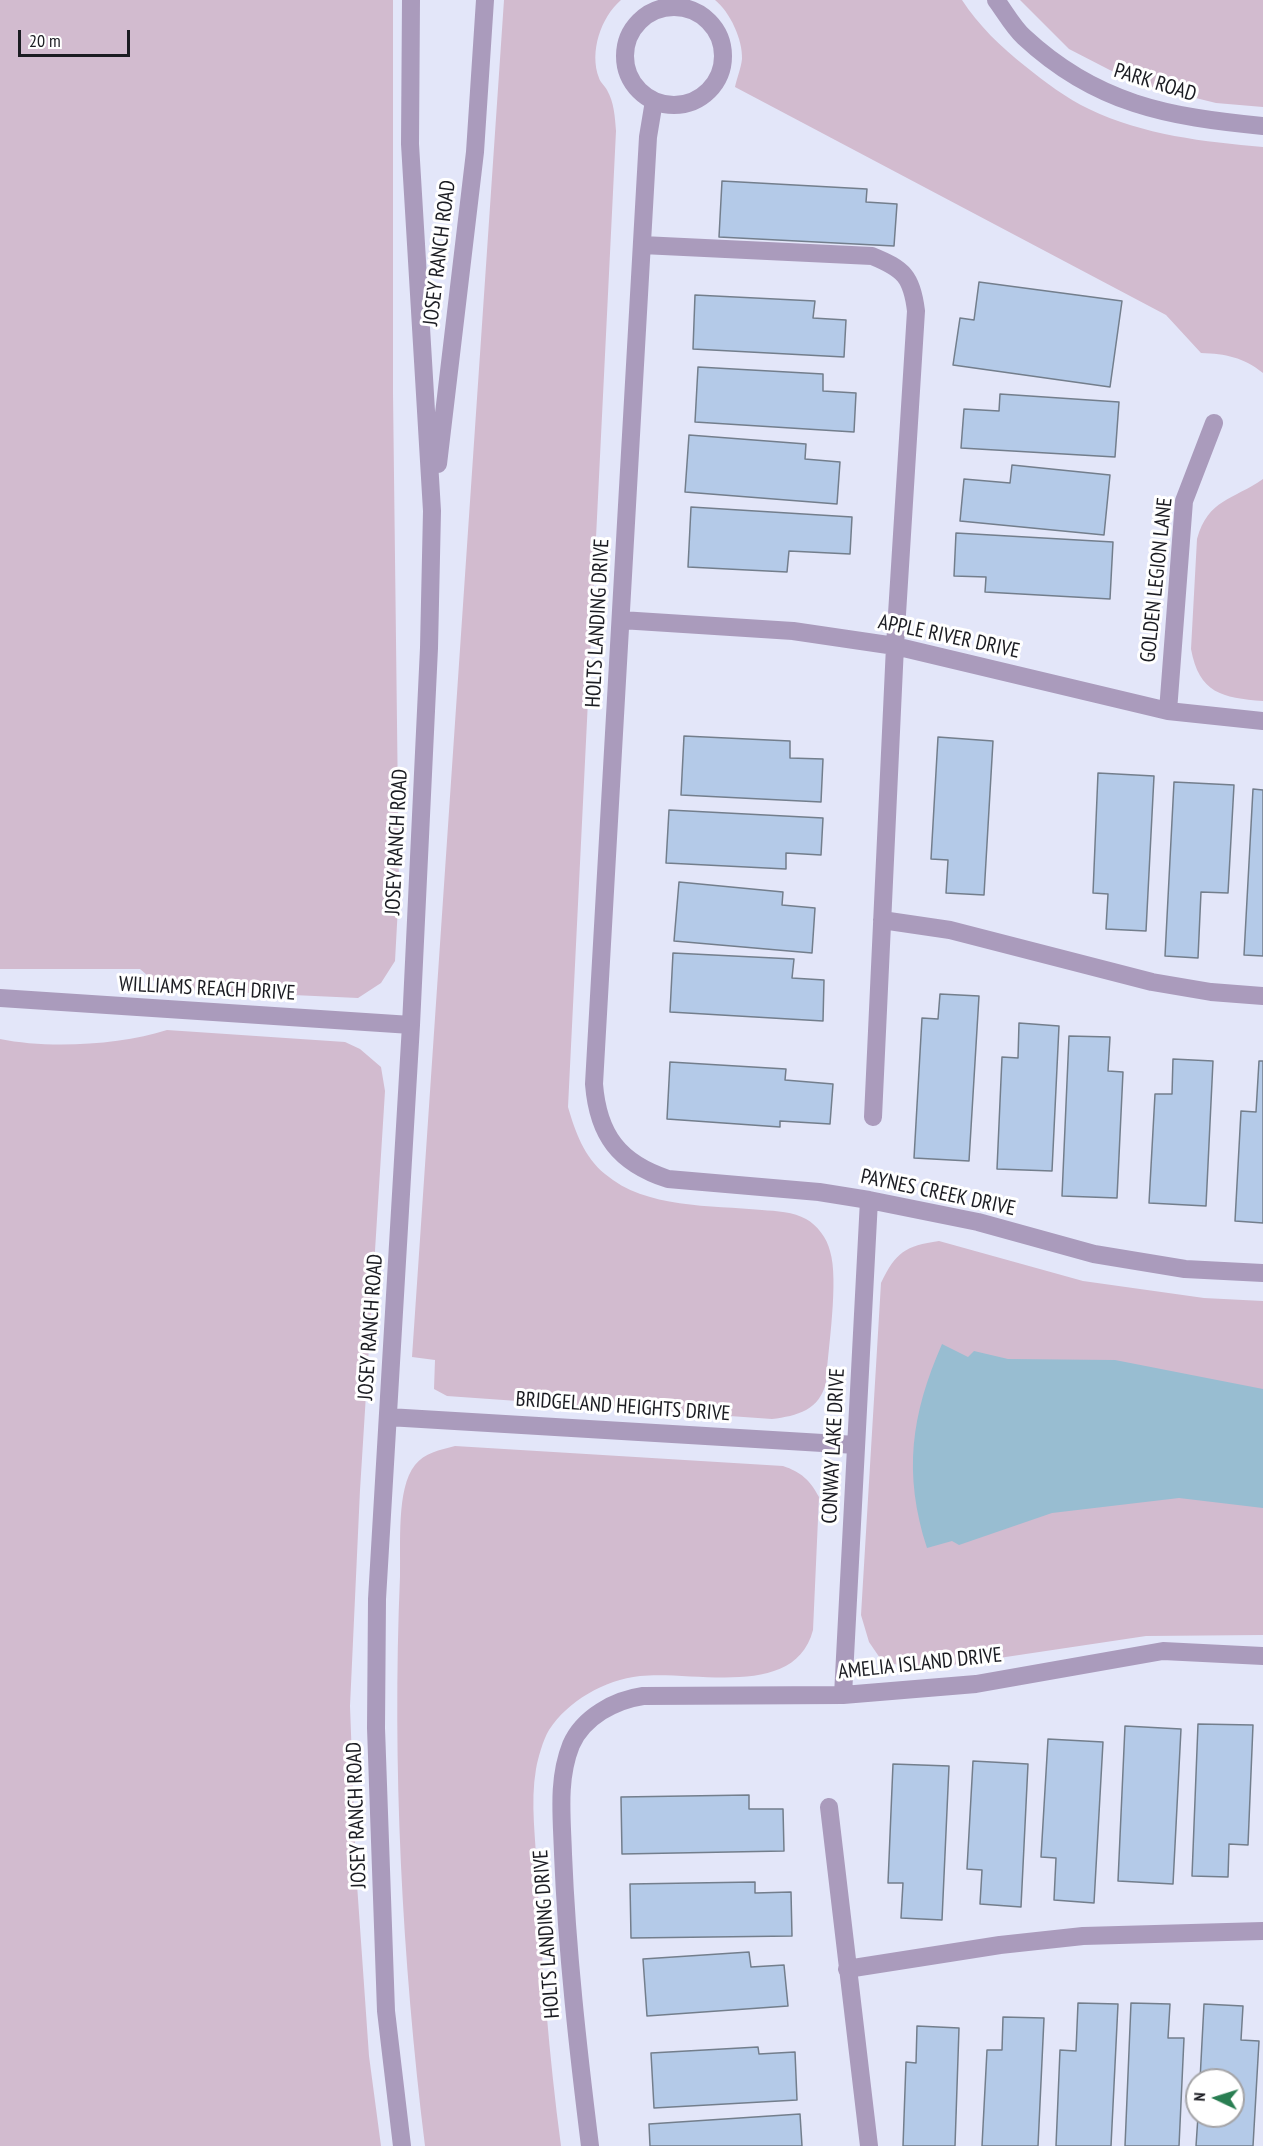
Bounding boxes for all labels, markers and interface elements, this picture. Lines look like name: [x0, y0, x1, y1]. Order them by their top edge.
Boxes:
scale bar: [21, 18, 134, 56]
text: 20 m: [29, 29, 61, 52]
street label: PARK ROAD: [1111, 59, 1199, 107]
street label: JOSEY RANCH ROAD: [419, 179, 461, 327]
street label: GOLDEN LEGION LANE: [1136, 496, 1178, 664]
street label: HOLTS LANDING DRIVE: [581, 538, 615, 708]
street label: APPLE RIVER DRIVE: [876, 610, 1022, 664]
street label: JOSEY RANCH ROAD: [381, 768, 413, 916]
street label: WILLIAMS REACH DRIVE: [118, 972, 296, 1006]
street label: PAYNES CREEK DRIVE: [858, 1164, 1018, 1222]
street label: JOSEY RANCH ROAD: [353, 1253, 389, 1401]
street label: CONWAY LAKE DRIVE: [817, 1368, 851, 1524]
street label: BRIDGELAND HEIGHTS DRIVE: [515, 1387, 731, 1427]
street label: AMELIA ISLAND DRIVE: [837, 1643, 1003, 1685]
street label: JOSEY RANCH ROAD: [342, 1741, 372, 1889]
street label: HOLTS LANDING DRIVE: [529, 1849, 565, 2019]
north arrow: [1185, 2068, 1245, 2128]
text: N: [1189, 2092, 1209, 2102]

